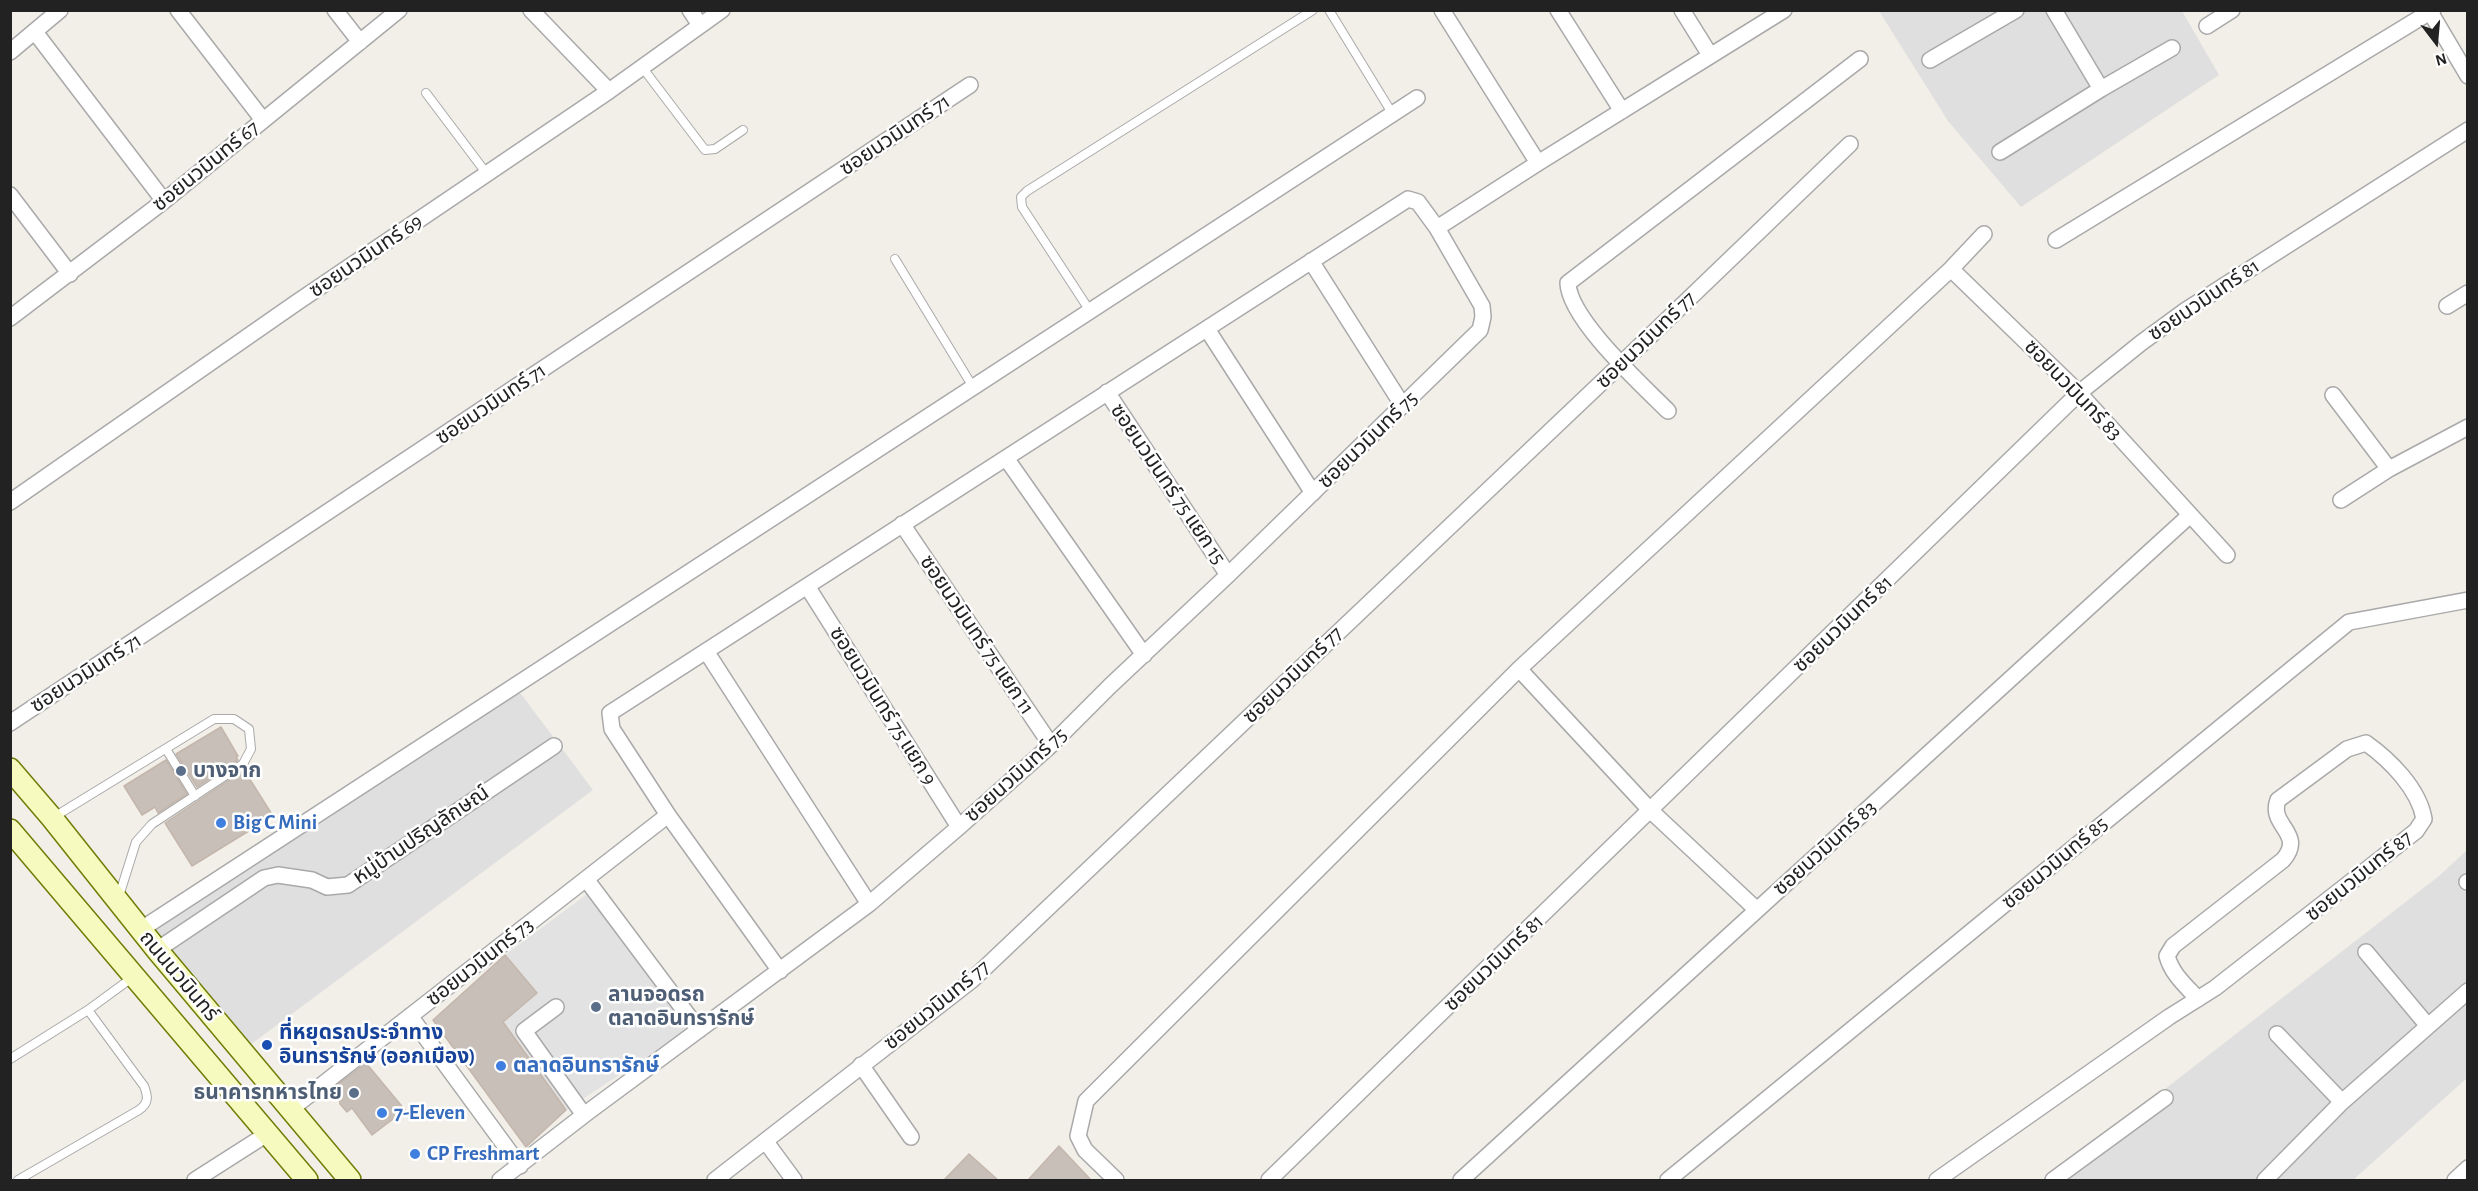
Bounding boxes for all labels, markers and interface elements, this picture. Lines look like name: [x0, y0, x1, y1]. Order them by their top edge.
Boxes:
north arrow: [2406, 12, 2466, 72]
text: N: [2433, 50, 2449, 69]
street label: ซอยนวมินทร์ 71: [835, 89, 955, 181]
street label: ซอยนวมินทร์ 67: [147, 115, 265, 217]
street label: ซอยนวมินทร์ 69: [304, 209, 428, 303]
street label: ซอยนวมินทร์ 81: [2144, 254, 2264, 346]
street label: ซอยนวมินทร์ 77: [1591, 286, 1701, 394]
street label: ซอยนวมินทร์ 83: [2019, 334, 2127, 446]
street label: ซอยนวมินทร์ 71: [431, 358, 551, 450]
street label: ซอยนวมินทร์ 75: [1313, 386, 1423, 494]
street label: ซอยนวมินทร์ 75 แยก 15: [1105, 399, 1231, 569]
street label: ซอยนวมินทร์ 75 แยก 11: [914, 550, 1040, 720]
street label: ซอยนวมินทร์ 81: [1788, 570, 1898, 678]
street label: ซอยนวมินทร์ 77: [1238, 621, 1348, 729]
street label: ซอยนวมินทร์ 75 แยก 9: [824, 622, 942, 790]
street label: ซอยนวมินทร์ 71: [26, 628, 146, 718]
street label: ซอยนวมินทร์ 75: [960, 722, 1072, 828]
place label: บางจาก: [193, 758, 261, 784]
marker: บางจาก: [174, 764, 188, 778]
street label: หมู่บ้านปริญลักษณ์: [348, 780, 494, 890]
street label: ซอยนวมินทร์ 83: [1768, 795, 1882, 901]
place label: Big C Mini: [233, 810, 317, 836]
street label: ซอยนวมินทร์ 85: [1997, 811, 2113, 915]
marker: Big C Mini: [214, 816, 228, 830]
street label: ซอยนวมินทร์ 87: [2300, 825, 2418, 927]
street label: ซอยนวมินทร์ 81: [1439, 909, 1549, 1017]
street label: ซอยนวมินทร์ 73: [421, 912, 539, 1012]
street label: ถนนนวมินทร์: [134, 926, 224, 1026]
street label: ซอยนวมินทร์ 77: [879, 955, 995, 1055]
place label: ลานจอดรถ ตลาดอินทรารักษ์: [608, 982, 754, 1032]
marker: ลานจอดรถ ตลาดอินทรารักษ์: [589, 1000, 603, 1014]
place label: ที่หยุดรถประจำทาง อินทรารักษ์ (ออกเมือง): [279, 1020, 476, 1070]
marker: ที่หยุดรถประจำทาง อินทรารักษ์ (ออกเมือง): [260, 1038, 274, 1052]
place label: ตลาดอินทรารักษ์: [513, 1053, 659, 1079]
marker: ตลาดอินทรารักษ์: [494, 1059, 508, 1073]
place label: ธนาคารทหารไทย: [194, 1080, 342, 1106]
marker: ธนาคารทหารไทย: [347, 1086, 361, 1100]
place label: 7-Eleven: [394, 1100, 465, 1126]
marker: 7-Eleven: [375, 1106, 389, 1120]
place label: CP Freshmart: [427, 1141, 539, 1167]
marker: CP Freshmart: [408, 1147, 422, 1161]

